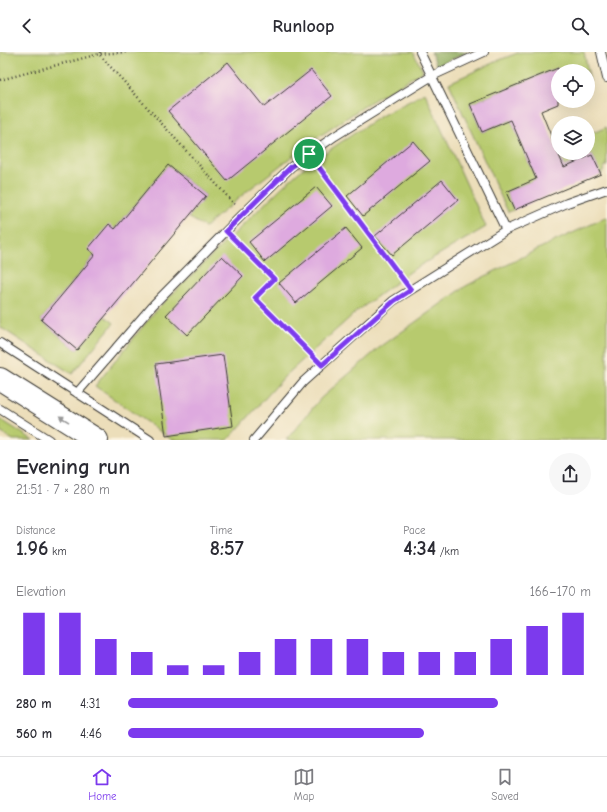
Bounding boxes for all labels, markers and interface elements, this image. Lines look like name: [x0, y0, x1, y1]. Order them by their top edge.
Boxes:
icon: back: [16, 15, 38, 37]
icon: search: [569, 15, 591, 37]
text: Runloop: [273, 16, 334, 37]
map controls: [551, 64, 595, 160]
button: locate: [551, 64, 595, 108]
button: layers: [551, 116, 595, 160]
pin: [292, 137, 326, 171]
icon: arrive: [298, 143, 320, 165]
one-way arrow: [58, 416, 70, 423]
button: share: [549, 453, 591, 495]
text: Evening run: [16, 454, 130, 480]
text: 21:51 · 7 × 280 m: [16, 482, 110, 497]
text: Distance: [16, 524, 55, 537]
text: Time: [210, 524, 233, 537]
text: Pace: [403, 524, 426, 537]
text: 1.96: [16, 537, 48, 560]
text: 8:57: [210, 537, 244, 560]
text: 4:34: [403, 537, 436, 560]
text: km: [48, 545, 67, 558]
text: /km: [436, 545, 459, 558]
text: Elevation: [16, 584, 66, 599]
text: 166–170 m: [530, 584, 591, 599]
text: 280 m: [16, 696, 52, 711]
text: 4:31: [80, 696, 100, 711]
text: 560 m: [16, 726, 52, 741]
text: 4:46: [80, 726, 102, 741]
tab: Home: [88, 766, 117, 803]
tab: Map: [293, 766, 315, 803]
tab: Saved: [491, 766, 519, 803]

